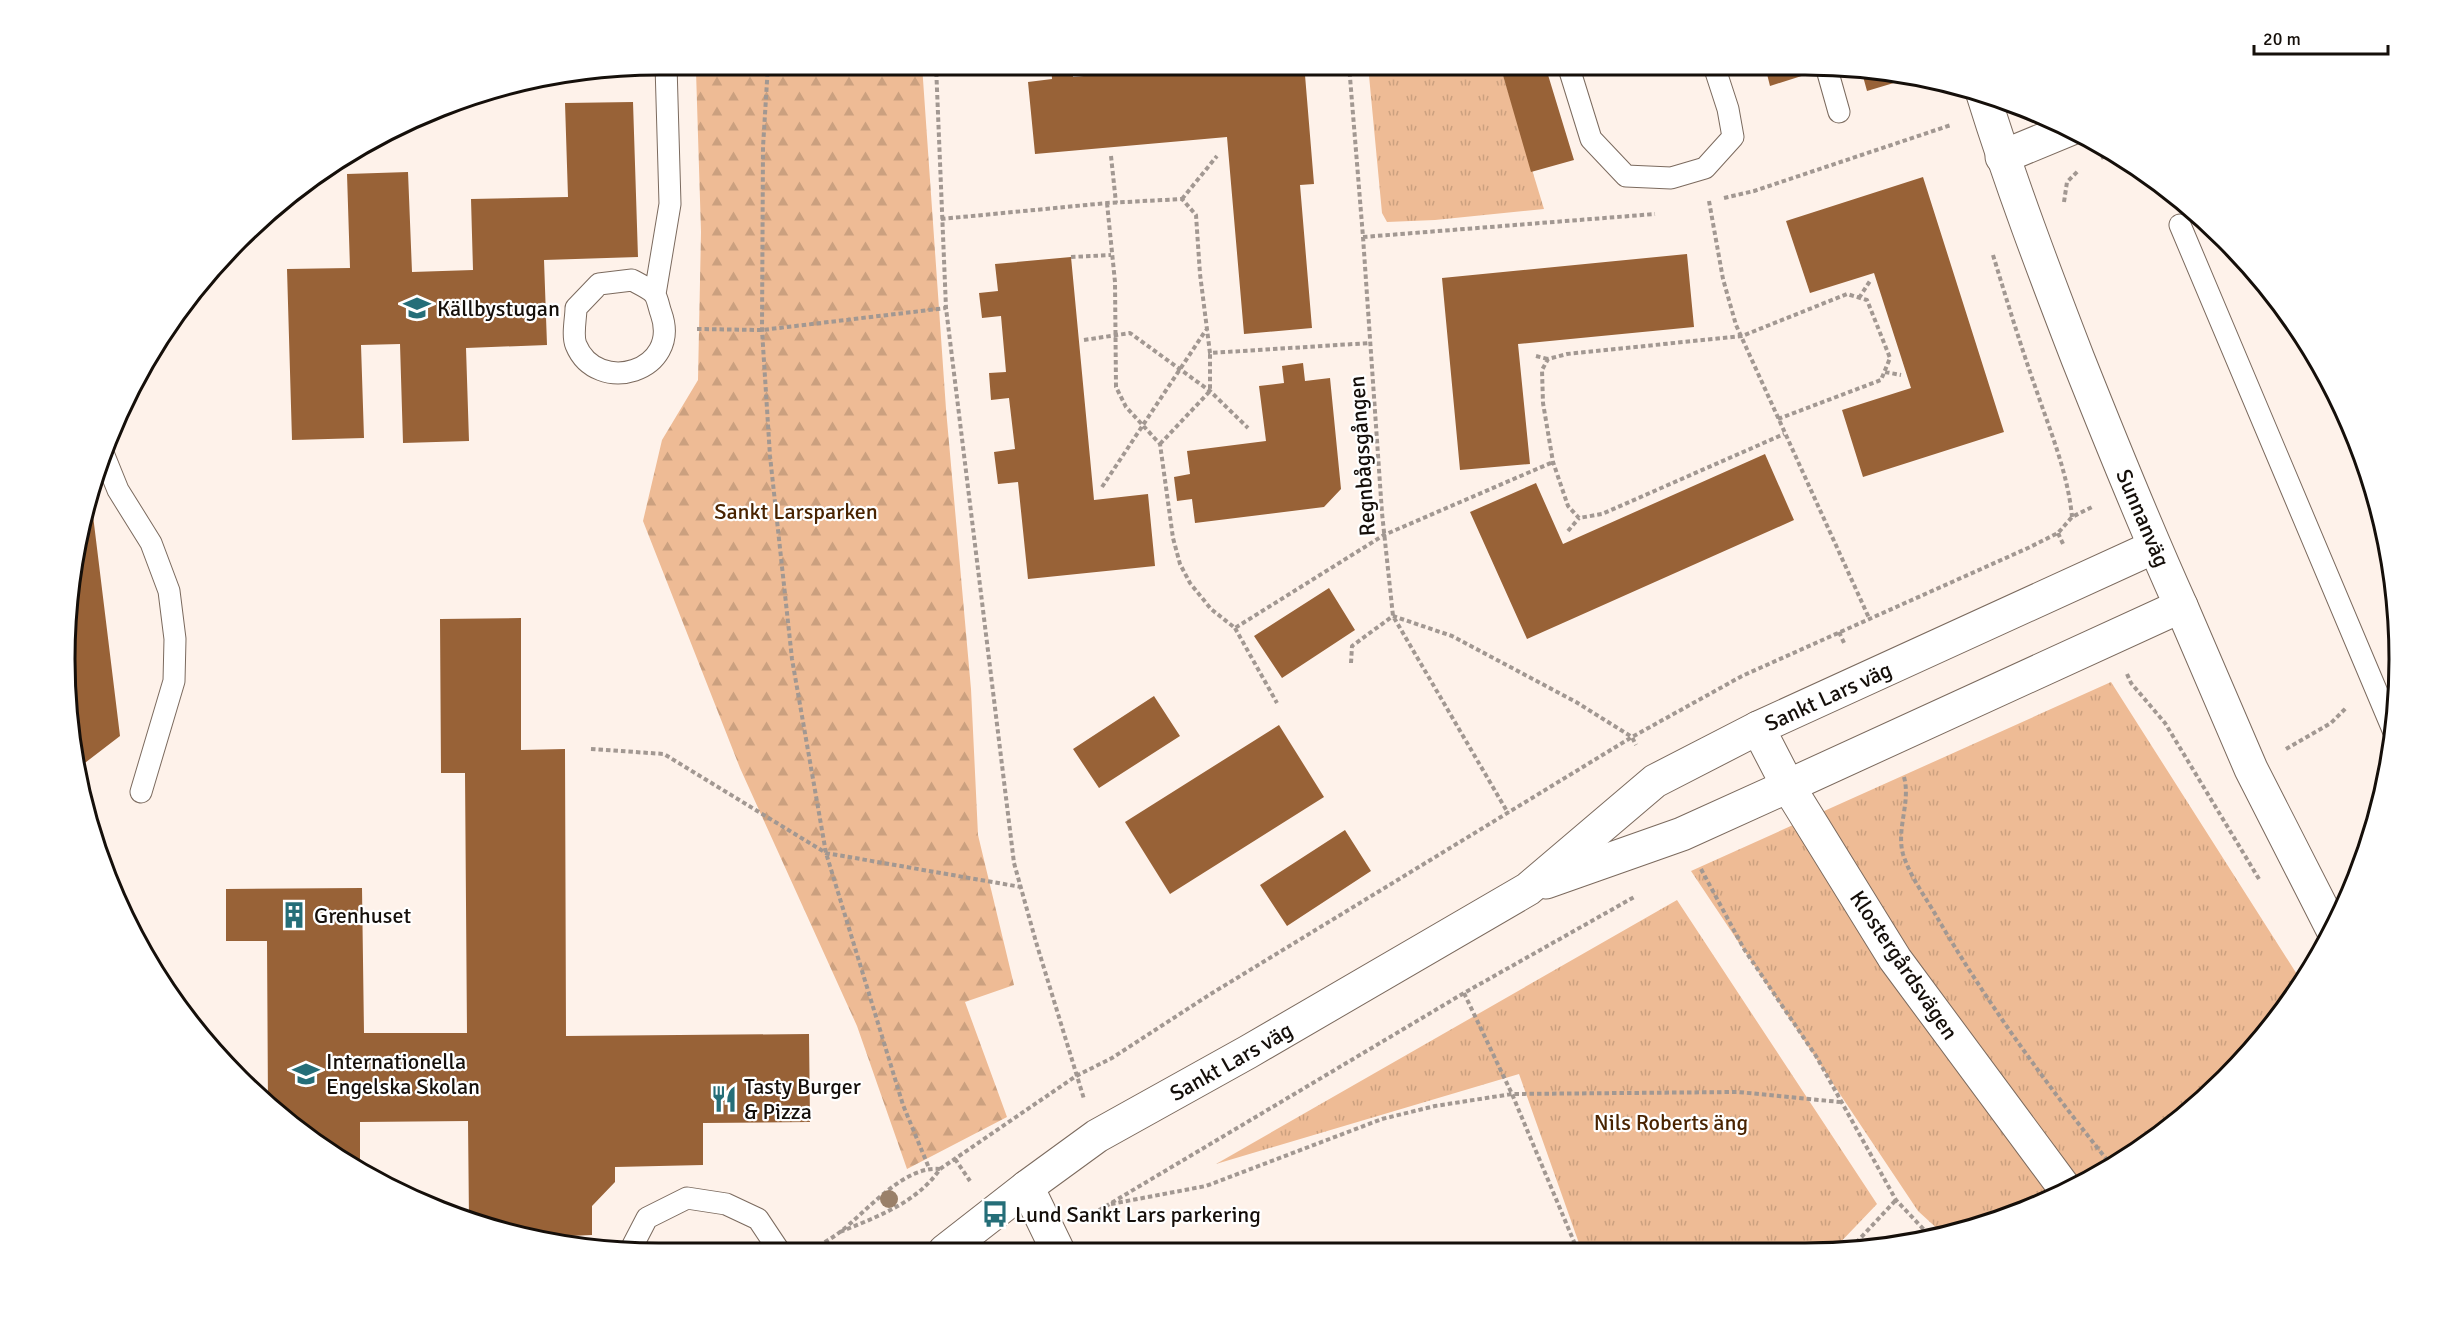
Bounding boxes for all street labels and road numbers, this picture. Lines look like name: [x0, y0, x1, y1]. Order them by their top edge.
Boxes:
street label: Regnbågsgången: [1343, 375, 1381, 537]
street label: Sunnanväg: [2110, 465, 2176, 571]
street label: Sankt Lars väg: [1760, 655, 1896, 737]
street label: Klostergårdsvägen: [1844, 885, 1964, 1045]
street label: Sankt Lars väg: [1165, 1016, 1297, 1106]

